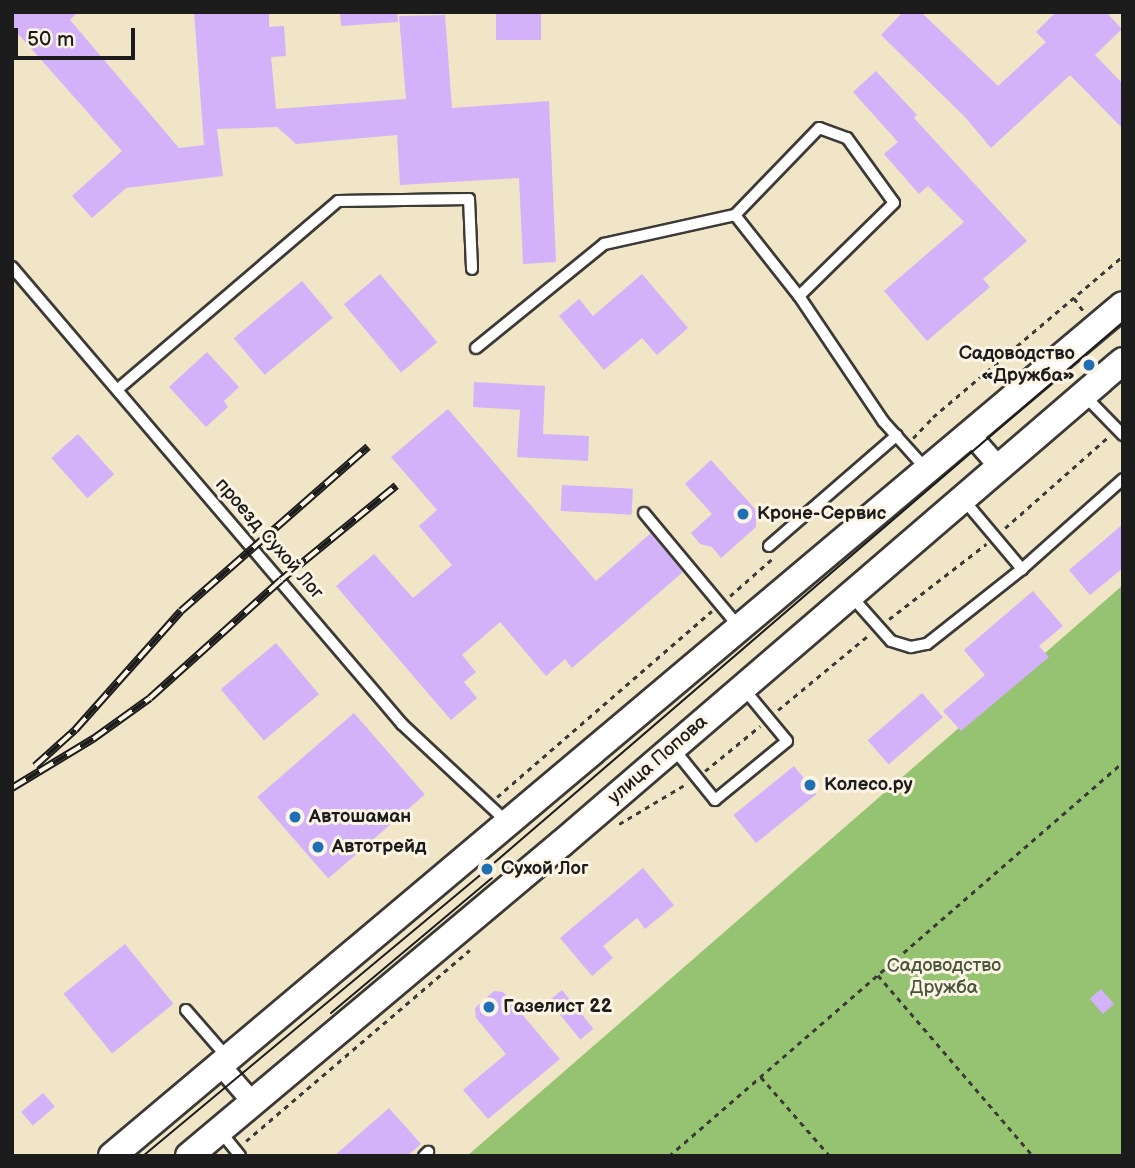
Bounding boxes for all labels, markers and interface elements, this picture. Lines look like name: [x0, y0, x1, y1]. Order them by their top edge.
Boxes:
scale bar: [18, 14, 138, 58]
text: 50 m: [27, 27, 74, 52]
place label: Садоводство «Дружба»: [959, 343, 1075, 387]
marker: Садоводство «Дружба»: [1081, 357, 1097, 373]
street label: проезд Сухой Лог: [210, 474, 328, 604]
place label: Кроне-Сервис: [757, 503, 886, 525]
marker: Кроне-Сервис: [735, 506, 751, 522]
street label: улица Попова: [604, 711, 712, 809]
place label: Колесо.ру: [824, 774, 913, 796]
marker: Колесо.ру: [802, 777, 818, 793]
place label: Автошаман: [309, 806, 411, 828]
marker: Автошаман: [287, 809, 303, 825]
place label: Автотрейд: [332, 836, 426, 858]
marker: Автотрейд: [310, 839, 326, 855]
place label: Сухой Лог: [501, 858, 589, 880]
marker: Сухой Лог: [479, 861, 495, 877]
park label: Садоводство Дружба: [887, 955, 1001, 999]
place label: Газелист 22: [503, 996, 612, 1018]
marker: Газелист 22: [481, 999, 497, 1015]

